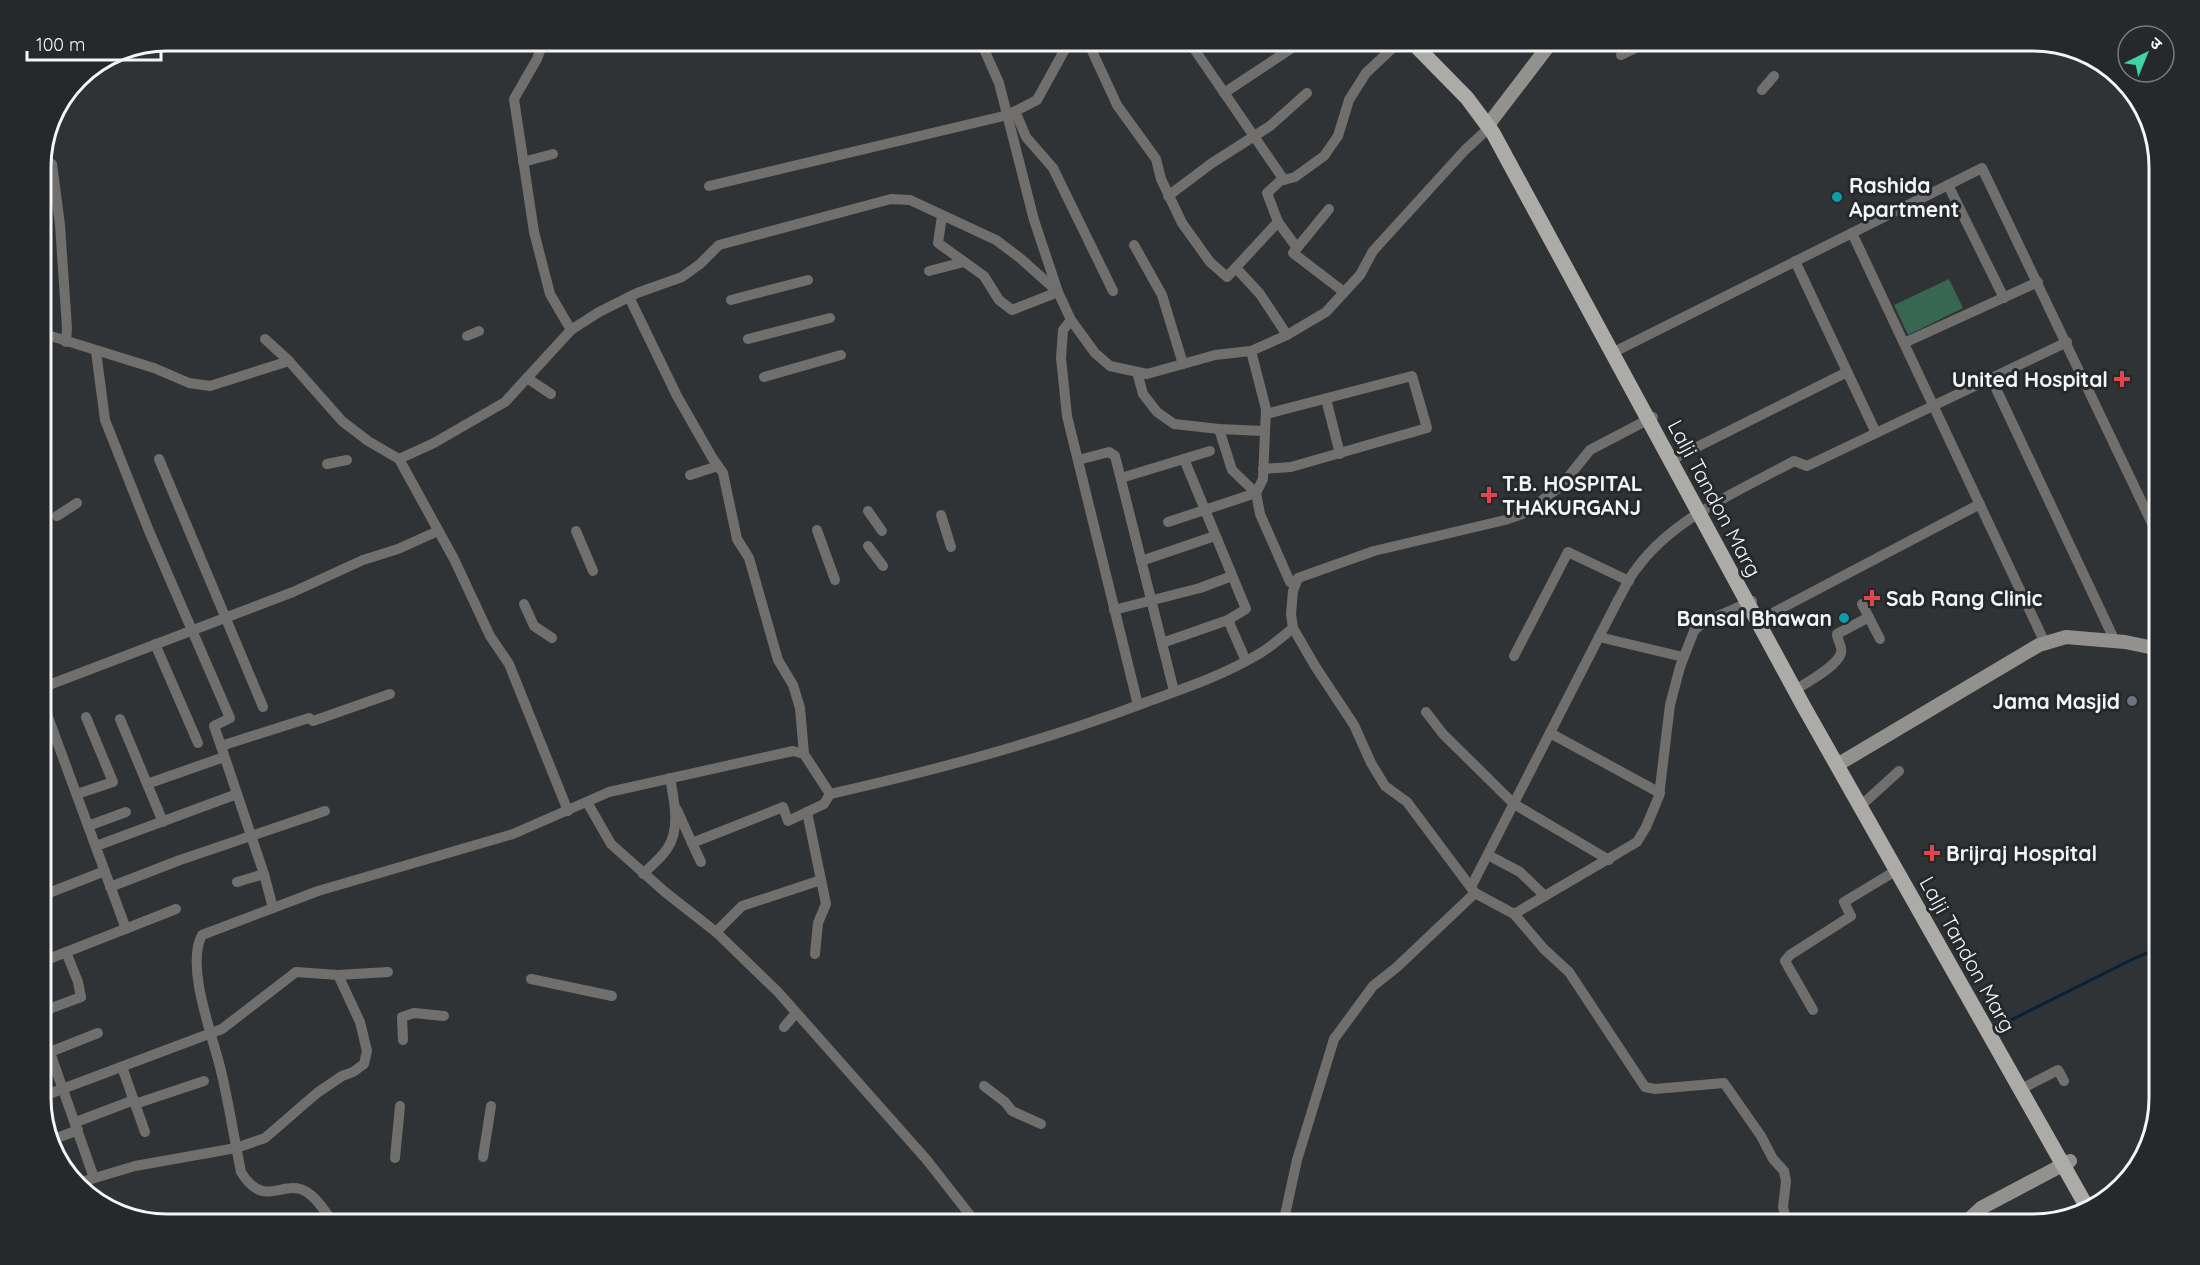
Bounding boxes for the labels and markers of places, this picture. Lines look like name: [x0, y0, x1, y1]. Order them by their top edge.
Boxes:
place label: Rashida Apartment: [1849, 172, 1959, 222]
marker: Rashida Apartment: [1830, 190, 1844, 204]
place label: United Hospital: [1952, 366, 2108, 392]
marker: United Hospital: [2113, 370, 2131, 388]
place label: T.B. HOSPITAL THAKURGANJ: [1502, 470, 1642, 520]
marker: T.B. HOSPITAL THAKURGANJ: [1480, 486, 1498, 504]
place label: Sab Rang Clinic: [1886, 585, 2043, 611]
marker: Sab Rang Clinic: [1863, 589, 1881, 607]
place label: Bansal Bhawan: [1677, 605, 1832, 631]
marker: Bansal Bhawan: [1837, 611, 1851, 625]
place label: Jama Masjid: [1992, 688, 2120, 714]
marker: Jama Masjid: [2125, 694, 2139, 708]
place label: Brijraj Hospital: [1946, 840, 2097, 866]
marker: Brijraj Hospital: [1923, 844, 1941, 862]

